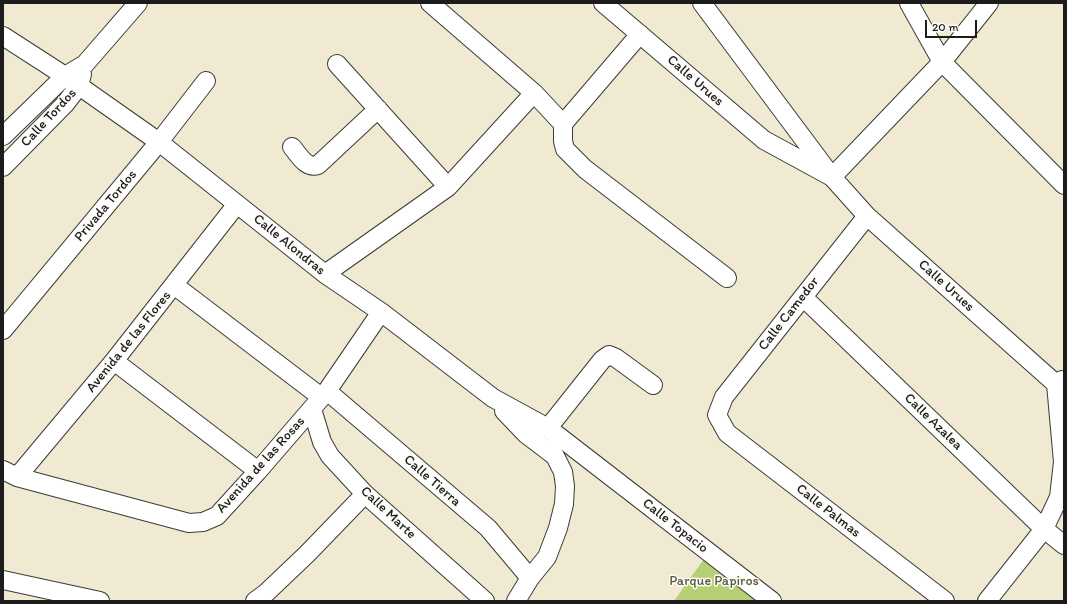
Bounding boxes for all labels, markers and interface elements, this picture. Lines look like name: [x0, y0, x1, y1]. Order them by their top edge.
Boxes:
scale bar: [927, 12, 979, 38]
text: 20 m: [932, 20, 959, 34]
street label: Calle Urues: [663, 52, 727, 110]
street label: Calle Tordos: [18, 85, 80, 151]
street label: Privada Tordos: [71, 167, 141, 245]
street label: Calle Alondras: [250, 211, 328, 279]
street label: Calle Urues: [915, 257, 977, 315]
street label: Calle Camedor: [755, 274, 823, 354]
street label: Avenida de las Flores: [83, 288, 175, 396]
street label: Calle Azalea: [900, 390, 966, 454]
street label: Avenida de las Rosas: [213, 413, 309, 517]
street label: Calle Tierra: [400, 452, 464, 510]
street label: Calle Palmas: [792, 481, 864, 541]
street label: Calle Marte: [357, 483, 419, 543]
street label: Calle Topacio: [639, 495, 711, 557]
park label: Parque Papiros: [669, 573, 759, 589]

